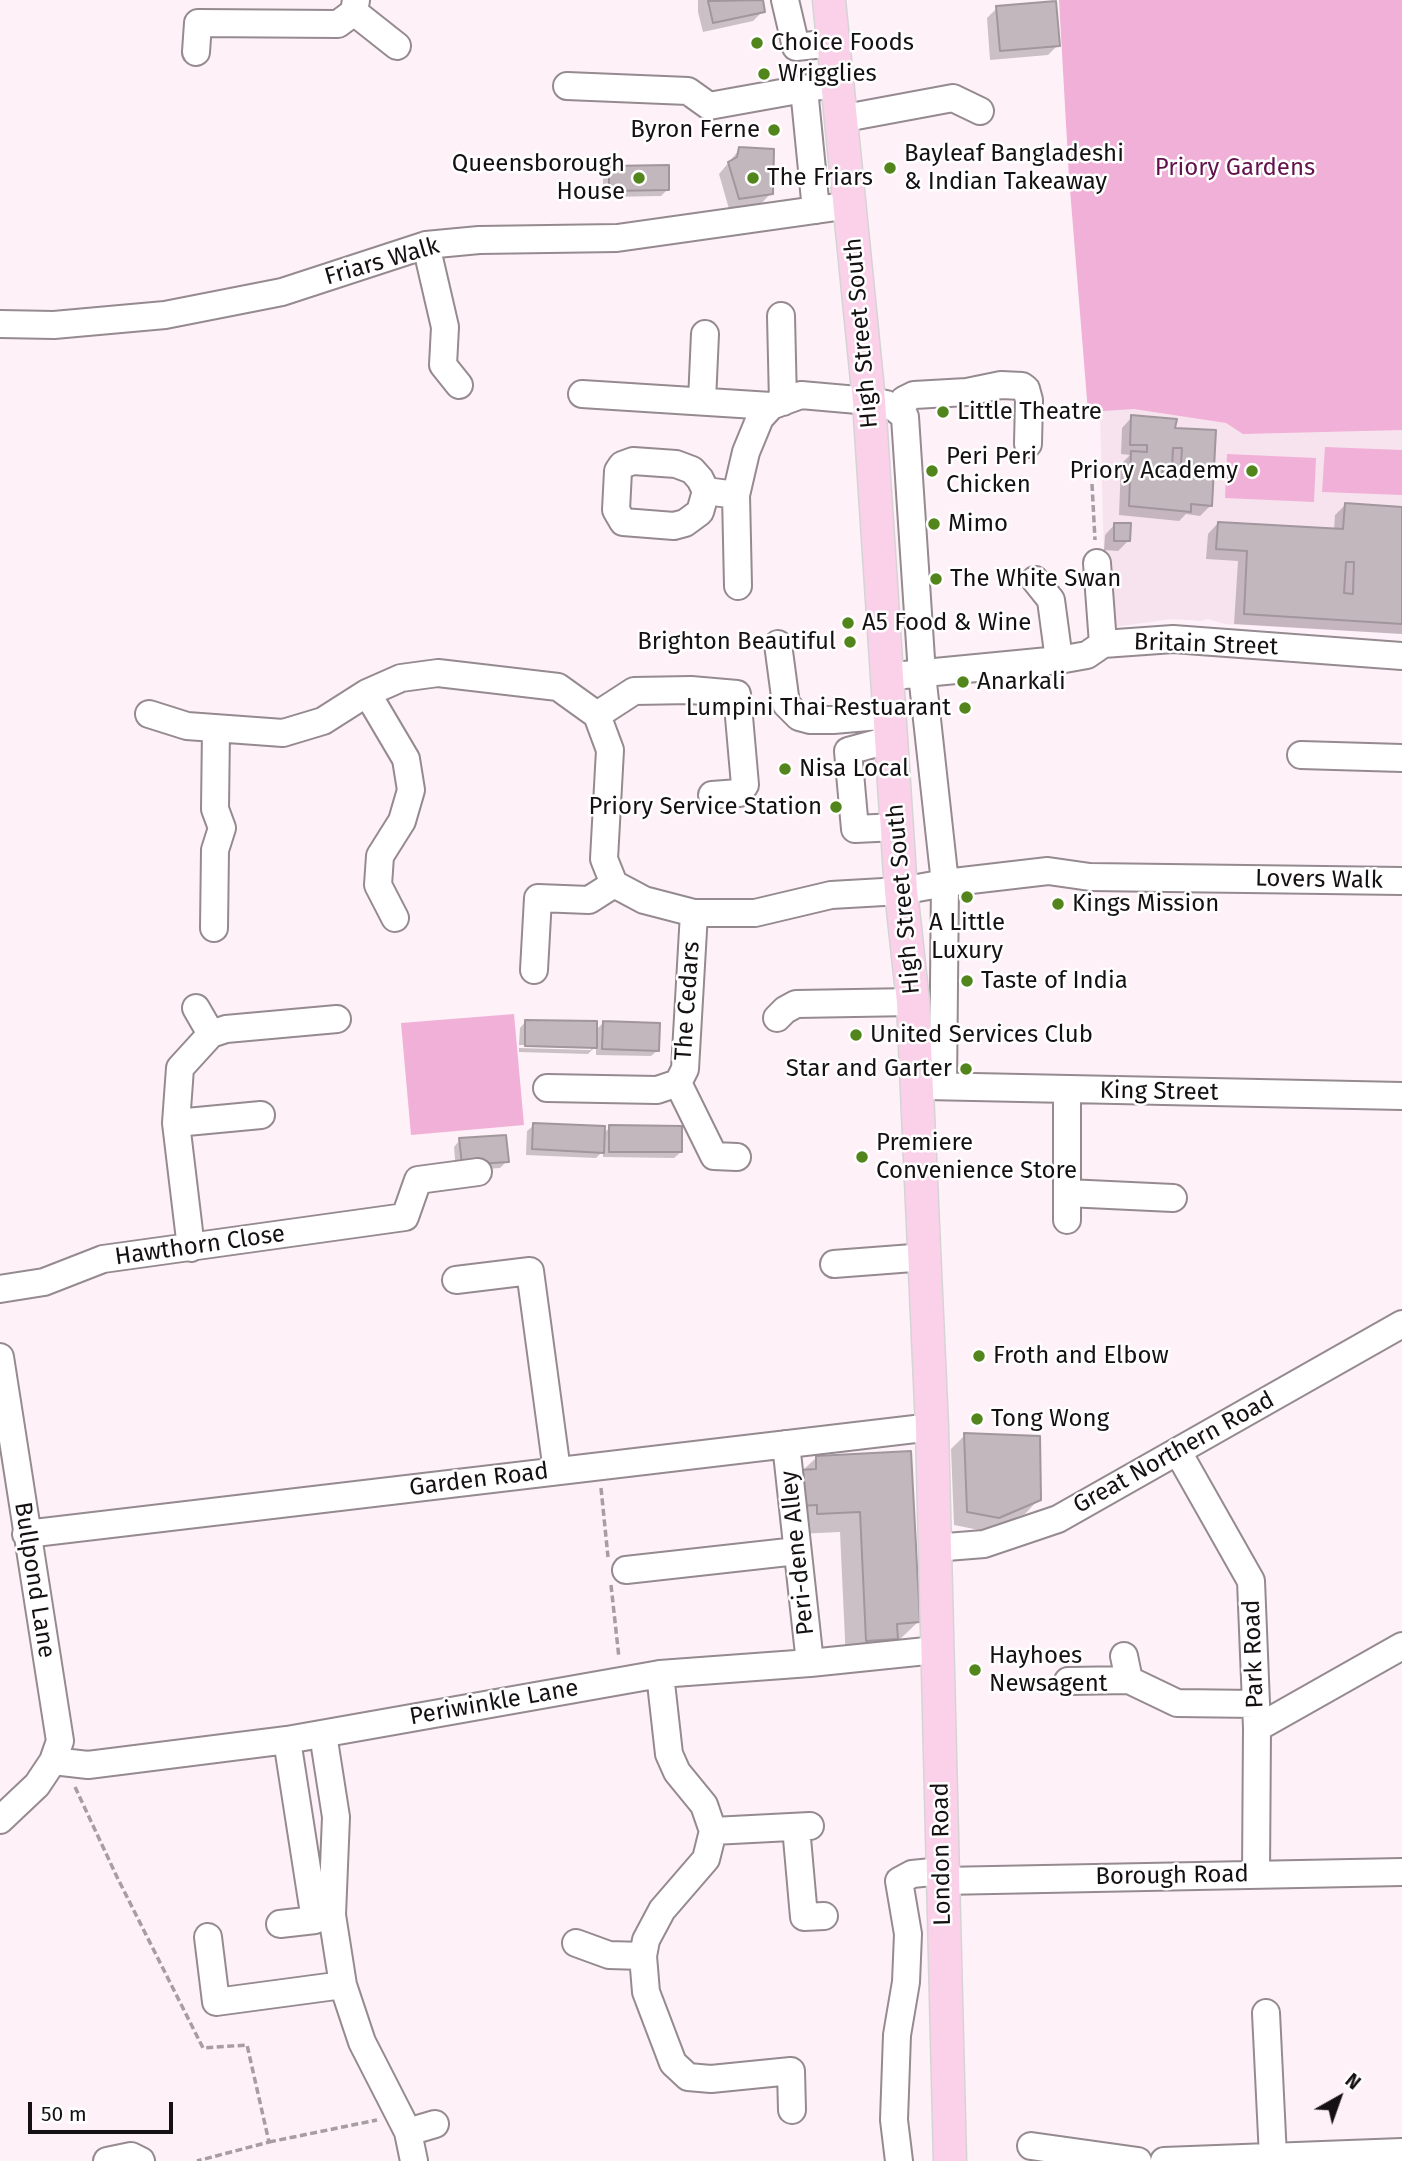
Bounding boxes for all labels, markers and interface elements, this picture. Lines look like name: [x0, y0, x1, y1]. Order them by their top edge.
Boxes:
place label: Choice Foods: [771, 29, 914, 57]
marker: Choice Foods: [749, 35, 765, 51]
place label: Wrigglies: [778, 60, 877, 88]
marker: Wrigglies: [756, 66, 772, 82]
place label: Byron Ferne: [630, 116, 760, 144]
marker: Byron Ferne: [766, 122, 782, 138]
place label: Bayleaf Bangladeshi & Indian Takeaway: [904, 140, 1124, 196]
place label: Queensborough House: [452, 150, 625, 206]
park label: Priory Gardens: [1155, 154, 1315, 182]
marker: Bayleaf Bangladeshi & Indian Takeaway: [882, 160, 898, 176]
place label: The Friars: [767, 164, 873, 192]
marker: Queensborough House: [631, 170, 647, 186]
marker: The Friars: [745, 170, 761, 186]
street label: Friars Walk: [321, 232, 443, 292]
street label: High Street South: [839, 236, 885, 430]
place label: Little Theatre: [957, 398, 1102, 426]
marker: Little Theatre: [935, 404, 951, 420]
place label: Peri Peri Chicken: [946, 443, 1037, 499]
place label: Priory Academy: [1069, 457, 1238, 485]
marker: Peri Peri Chicken: [924, 463, 940, 479]
marker: Priory Academy: [1244, 463, 1260, 479]
place label: Mimo: [948, 510, 1008, 538]
marker: Mimo: [926, 516, 942, 532]
place label: The White Swan: [950, 565, 1121, 593]
marker: The White Swan: [928, 571, 944, 587]
place label: A5 Food & Wine: [862, 609, 1031, 637]
marker: A5 Food & Wine: [840, 615, 856, 631]
place label: Brighton Beautiful: [637, 628, 836, 656]
street label: Britain Street: [1133, 628, 1279, 662]
marker: Brighton Beautiful: [842, 634, 858, 650]
place label: Anarkali: [977, 668, 1066, 696]
marker: Anarkali: [955, 674, 971, 690]
place label: Lumpini Thai Restuarant: [686, 694, 951, 722]
marker: Lumpini Thai Restuarant: [957, 700, 973, 716]
place label: Nisa Local: [799, 755, 909, 783]
marker: Nisa Local: [777, 761, 793, 777]
place label: Priory Service Station: [588, 793, 822, 821]
marker: Priory Service Station: [828, 799, 844, 815]
street label: High Street South: [881, 802, 927, 996]
street label: Lovers Walk: [1255, 864, 1383, 896]
marker: A Little Luxury: [959, 889, 975, 905]
place label: Kings Mission: [1072, 890, 1219, 918]
marker: Kings Mission: [1050, 896, 1066, 912]
place label: A Little Luxury: [929, 909, 1005, 965]
street label: The Cedars: [669, 940, 707, 1062]
place label: Taste of India: [981, 967, 1128, 995]
marker: Taste of India: [959, 973, 975, 989]
place label: United Services Club: [870, 1021, 1093, 1049]
marker: United Services Club: [848, 1027, 864, 1043]
place label: Star and Garter: [786, 1055, 952, 1083]
marker: Star and Garter: [958, 1061, 974, 1077]
street label: King Street: [1099, 1077, 1219, 1107]
place label: Premiere Convenience Store: [876, 1129, 1077, 1185]
marker: Premiere Convenience Store: [854, 1149, 870, 1165]
street label: Hawthorn Close: [113, 1220, 287, 1272]
place label: Froth and Elbow: [993, 1342, 1169, 1370]
marker: Froth and Elbow: [971, 1348, 987, 1364]
street label: Great Northern Road: [1069, 1386, 1279, 1520]
place label: Tong Wong: [991, 1405, 1109, 1433]
marker: Tong Wong: [969, 1411, 985, 1427]
street label: Garden Road: [408, 1457, 550, 1503]
street label: Peri-dene Alley: [775, 1469, 821, 1637]
street label: Bullpond Lane: [7, 1500, 61, 1660]
street label: Park Road: [1238, 1599, 1270, 1709]
place label: Hayhoes Newsagent: [989, 1642, 1107, 1698]
marker: Hayhoes Newsagent: [967, 1662, 983, 1678]
street label: Periwinkle Lane: [407, 1674, 581, 1732]
street label: London Road: [926, 1782, 958, 1926]
street label: Borough Road: [1095, 1860, 1249, 1892]
north arrow: [1304, 2063, 1374, 2133]
text: N: [1341, 2069, 1365, 2094]
scale bar: [32, 2088, 177, 2132]
text: 50 m: [41, 2101, 87, 2127]

